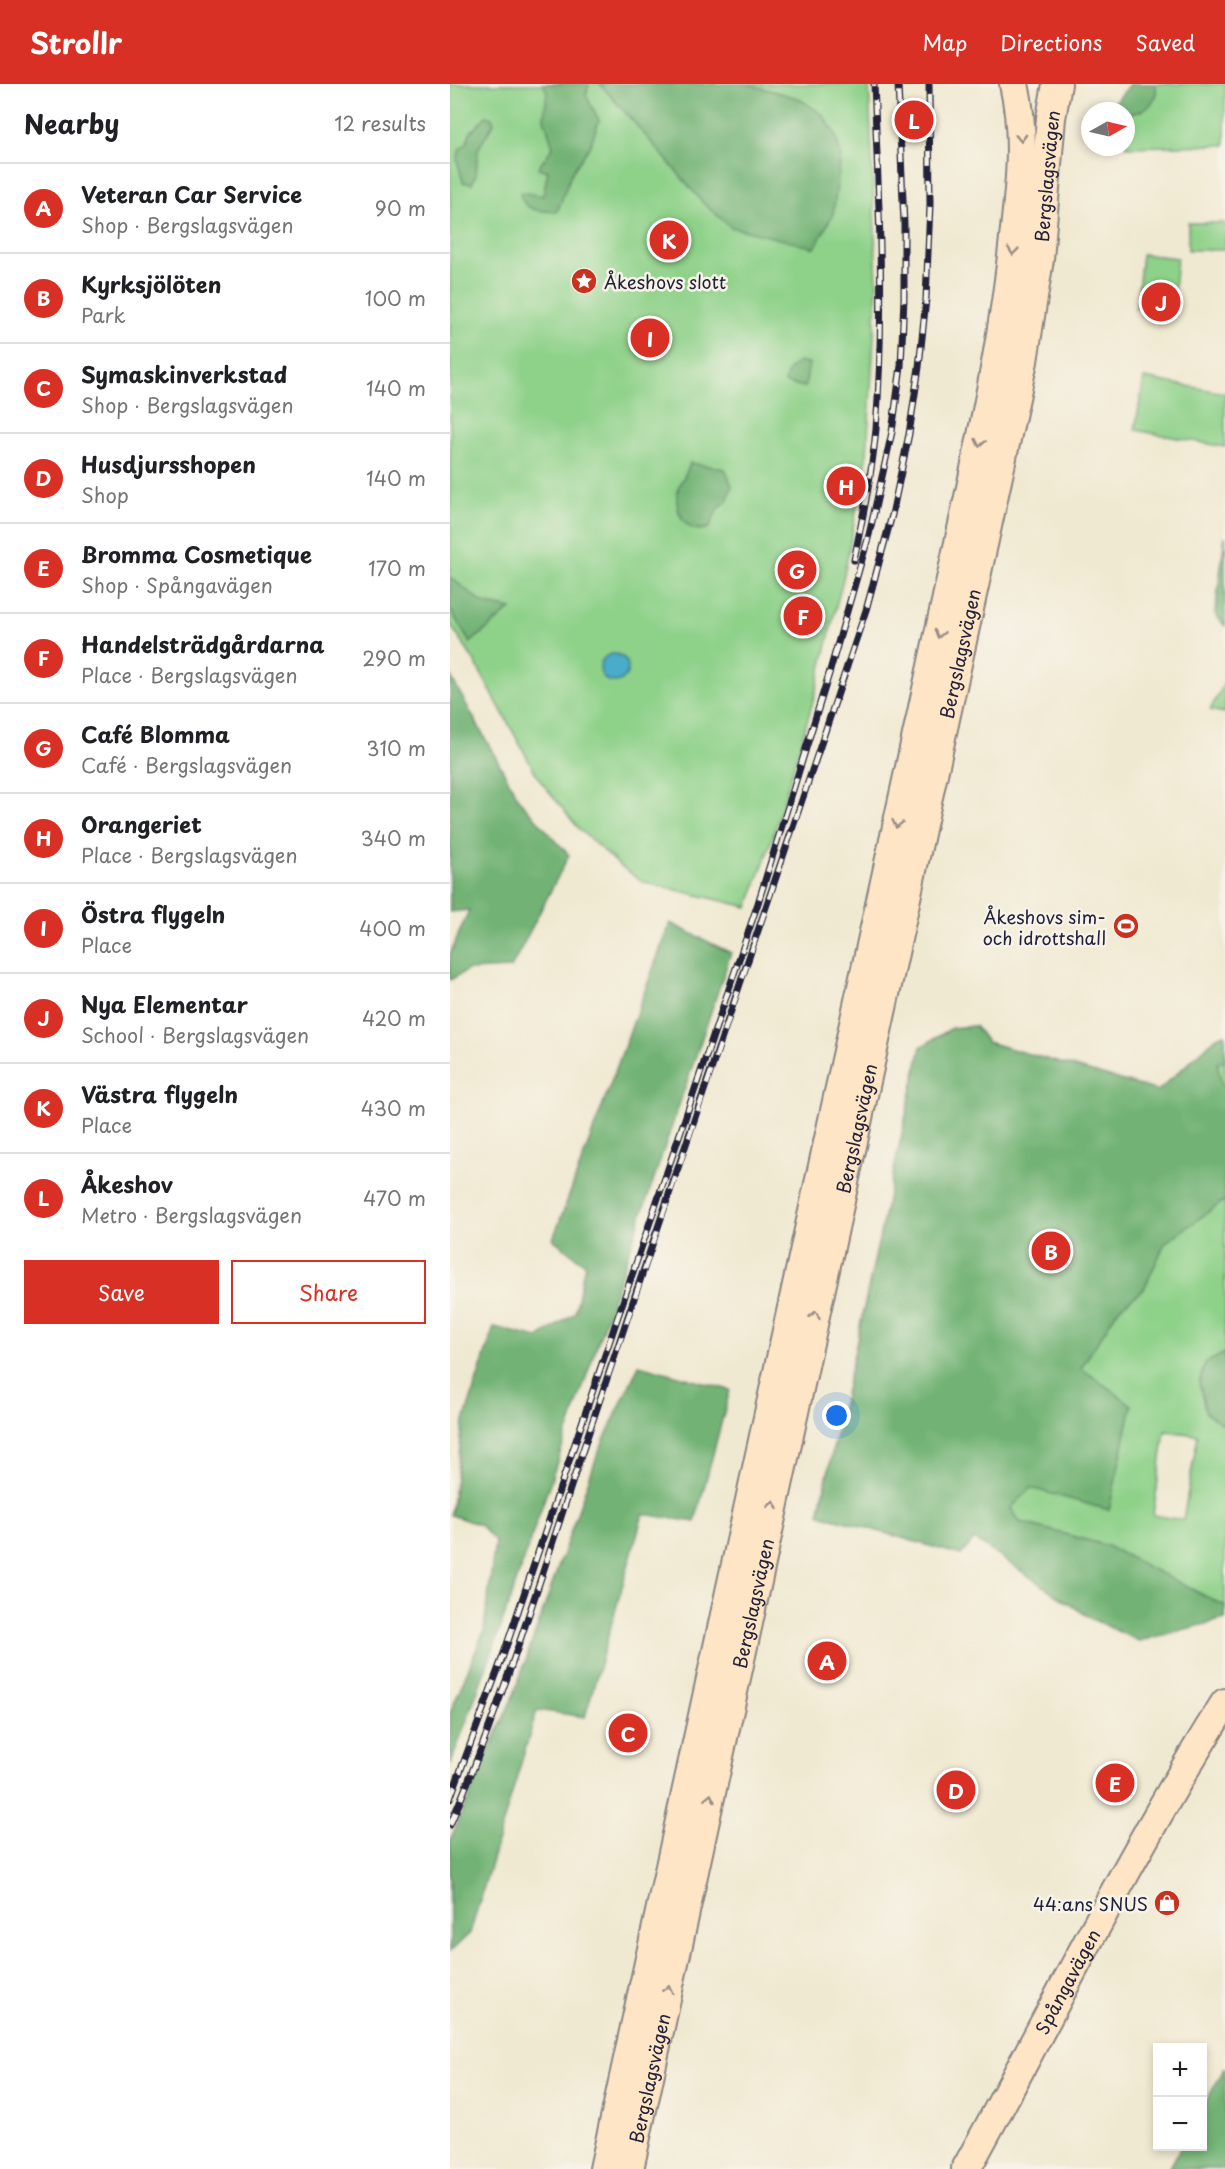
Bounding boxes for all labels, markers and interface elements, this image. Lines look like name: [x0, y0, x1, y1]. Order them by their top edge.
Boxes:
text: Strollr: [30, 21, 122, 64]
text: Map: [922, 26, 967, 58]
text: Directions: [1000, 26, 1102, 58]
text: Saved: [1135, 26, 1195, 58]
pin: L: [894, 98, 934, 142]
north arrow: [1081, 102, 1135, 156]
text: Nearby: [24, 104, 119, 143]
text: 12 results: [334, 108, 426, 138]
street label: Bergslagsvägen: [1027, 108, 1066, 243]
one-way arrow: [1014, 134, 1027, 143]
text: Veteran Car Service: [81, 177, 302, 210]
text: A: [36, 193, 51, 223]
text: 90 m: [375, 193, 426, 223]
text: Shop · Bergslagsvägen: [81, 210, 294, 240]
pin: K: [650, 218, 688, 262]
one-way arrow: [1007, 247, 1020, 256]
place icon: Åkeshovs slott: [569, 266, 599, 296]
text: Kyrksjölöten: [81, 267, 221, 300]
place label: Åkeshovs slott: [604, 268, 726, 295]
pin: J: [1142, 280, 1180, 324]
text: B: [37, 283, 50, 313]
text: 100 m: [365, 283, 426, 313]
text: Park: [81, 300, 126, 330]
pin: I: [630, 316, 670, 360]
text: Symaskinverkstad: [81, 357, 287, 390]
text: C: [36, 373, 51, 403]
text: 140 m: [366, 373, 426, 403]
text: Shop · Bergslagsvägen: [81, 390, 294, 420]
one-way arrow: [974, 438, 987, 448]
text: Husdjursshopen: [81, 447, 256, 480]
text: D: [36, 463, 51, 493]
text: 140 m: [366, 463, 426, 493]
pin: H: [826, 464, 866, 508]
text: Shop: [81, 480, 129, 510]
text: Bromma Cosmetique: [81, 537, 312, 570]
pin: G: [778, 548, 816, 592]
text: E: [37, 553, 50, 583]
text: 170 m: [368, 553, 426, 583]
text: Shop · Spångavägen: [81, 570, 273, 600]
street label: Bergslagsvägen: [932, 586, 987, 721]
pin: F: [784, 594, 822, 638]
text: Handelsträdgårdarna: [81, 627, 325, 660]
one-way arrow: [933, 629, 946, 639]
text: F: [38, 643, 49, 673]
text: 290 m: [362, 643, 426, 673]
text: Place · Bergslagsvägen: [81, 660, 297, 690]
text: Café Blomma: [81, 717, 230, 750]
text: G: [35, 733, 52, 763]
text: 310 m: [366, 733, 426, 763]
text: Café · Bergslagsvägen: [81, 750, 292, 780]
text: Orangeriet: [81, 807, 202, 840]
one-way arrow: [892, 819, 905, 829]
text: H: [36, 823, 51, 853]
text: 340 m: [361, 823, 426, 853]
text: Place · Bergslagsvägen: [81, 840, 297, 870]
text: Östra flygeln: [81, 897, 225, 930]
place label: Åkeshovs sim- och idrottshall: [983, 903, 1106, 951]
sports icon: Åkeshovs sim- och idrottshall: [1111, 911, 1141, 941]
text: I: [40, 913, 47, 943]
text: 400 m: [359, 913, 426, 943]
text: Place: [81, 930, 132, 960]
text: Nya Elementar: [81, 987, 248, 1020]
text: J: [37, 1003, 50, 1033]
text: 420 m: [362, 1003, 426, 1033]
text: School · Bergslagsvägen: [81, 1020, 309, 1050]
street label: Bergslagsvägen: [828, 1061, 883, 1196]
text: Västra flygeln: [81, 1077, 238, 1110]
text: K: [36, 1093, 51, 1123]
text: 430 m: [361, 1093, 426, 1123]
text: Place: [81, 1110, 132, 1140]
text: Åkeshov: [81, 1167, 173, 1200]
text: L: [38, 1183, 49, 1213]
text: 470 m: [363, 1183, 426, 1213]
text: Metro · Bergslagsvägen: [81, 1200, 302, 1230]
pin: B: [1032, 1228, 1070, 1274]
button: Save: [24, 1260, 219, 1324]
button: Share: [231, 1260, 426, 1324]
one-way arrow: [808, 1310, 821, 1320]
your location: [822, 1401, 851, 1430]
one-way arrow: [766, 1500, 779, 1510]
street label: Bergslagsvägen: [725, 1536, 780, 1671]
pin: A: [808, 1638, 847, 1684]
pin: C: [608, 1710, 648, 1756]
pin: E: [1096, 1760, 1134, 1806]
pin: D: [936, 1768, 976, 1812]
one-way arrow: [702, 1793, 715, 1803]
shop icon: 44:ans SNUS: [1152, 1888, 1182, 1918]
place label: 44:ans SNUS: [1033, 1890, 1148, 1917]
street label: Spångavägen: [1028, 1924, 1106, 2039]
one-way arrow: [661, 1984, 674, 1994]
street label: Bergslagsvägen: [622, 2011, 676, 2146]
map controls: [1153, 2043, 1207, 2151]
button: +: [1153, 2043, 1207, 2097]
button: −: [1153, 2097, 1207, 2151]

